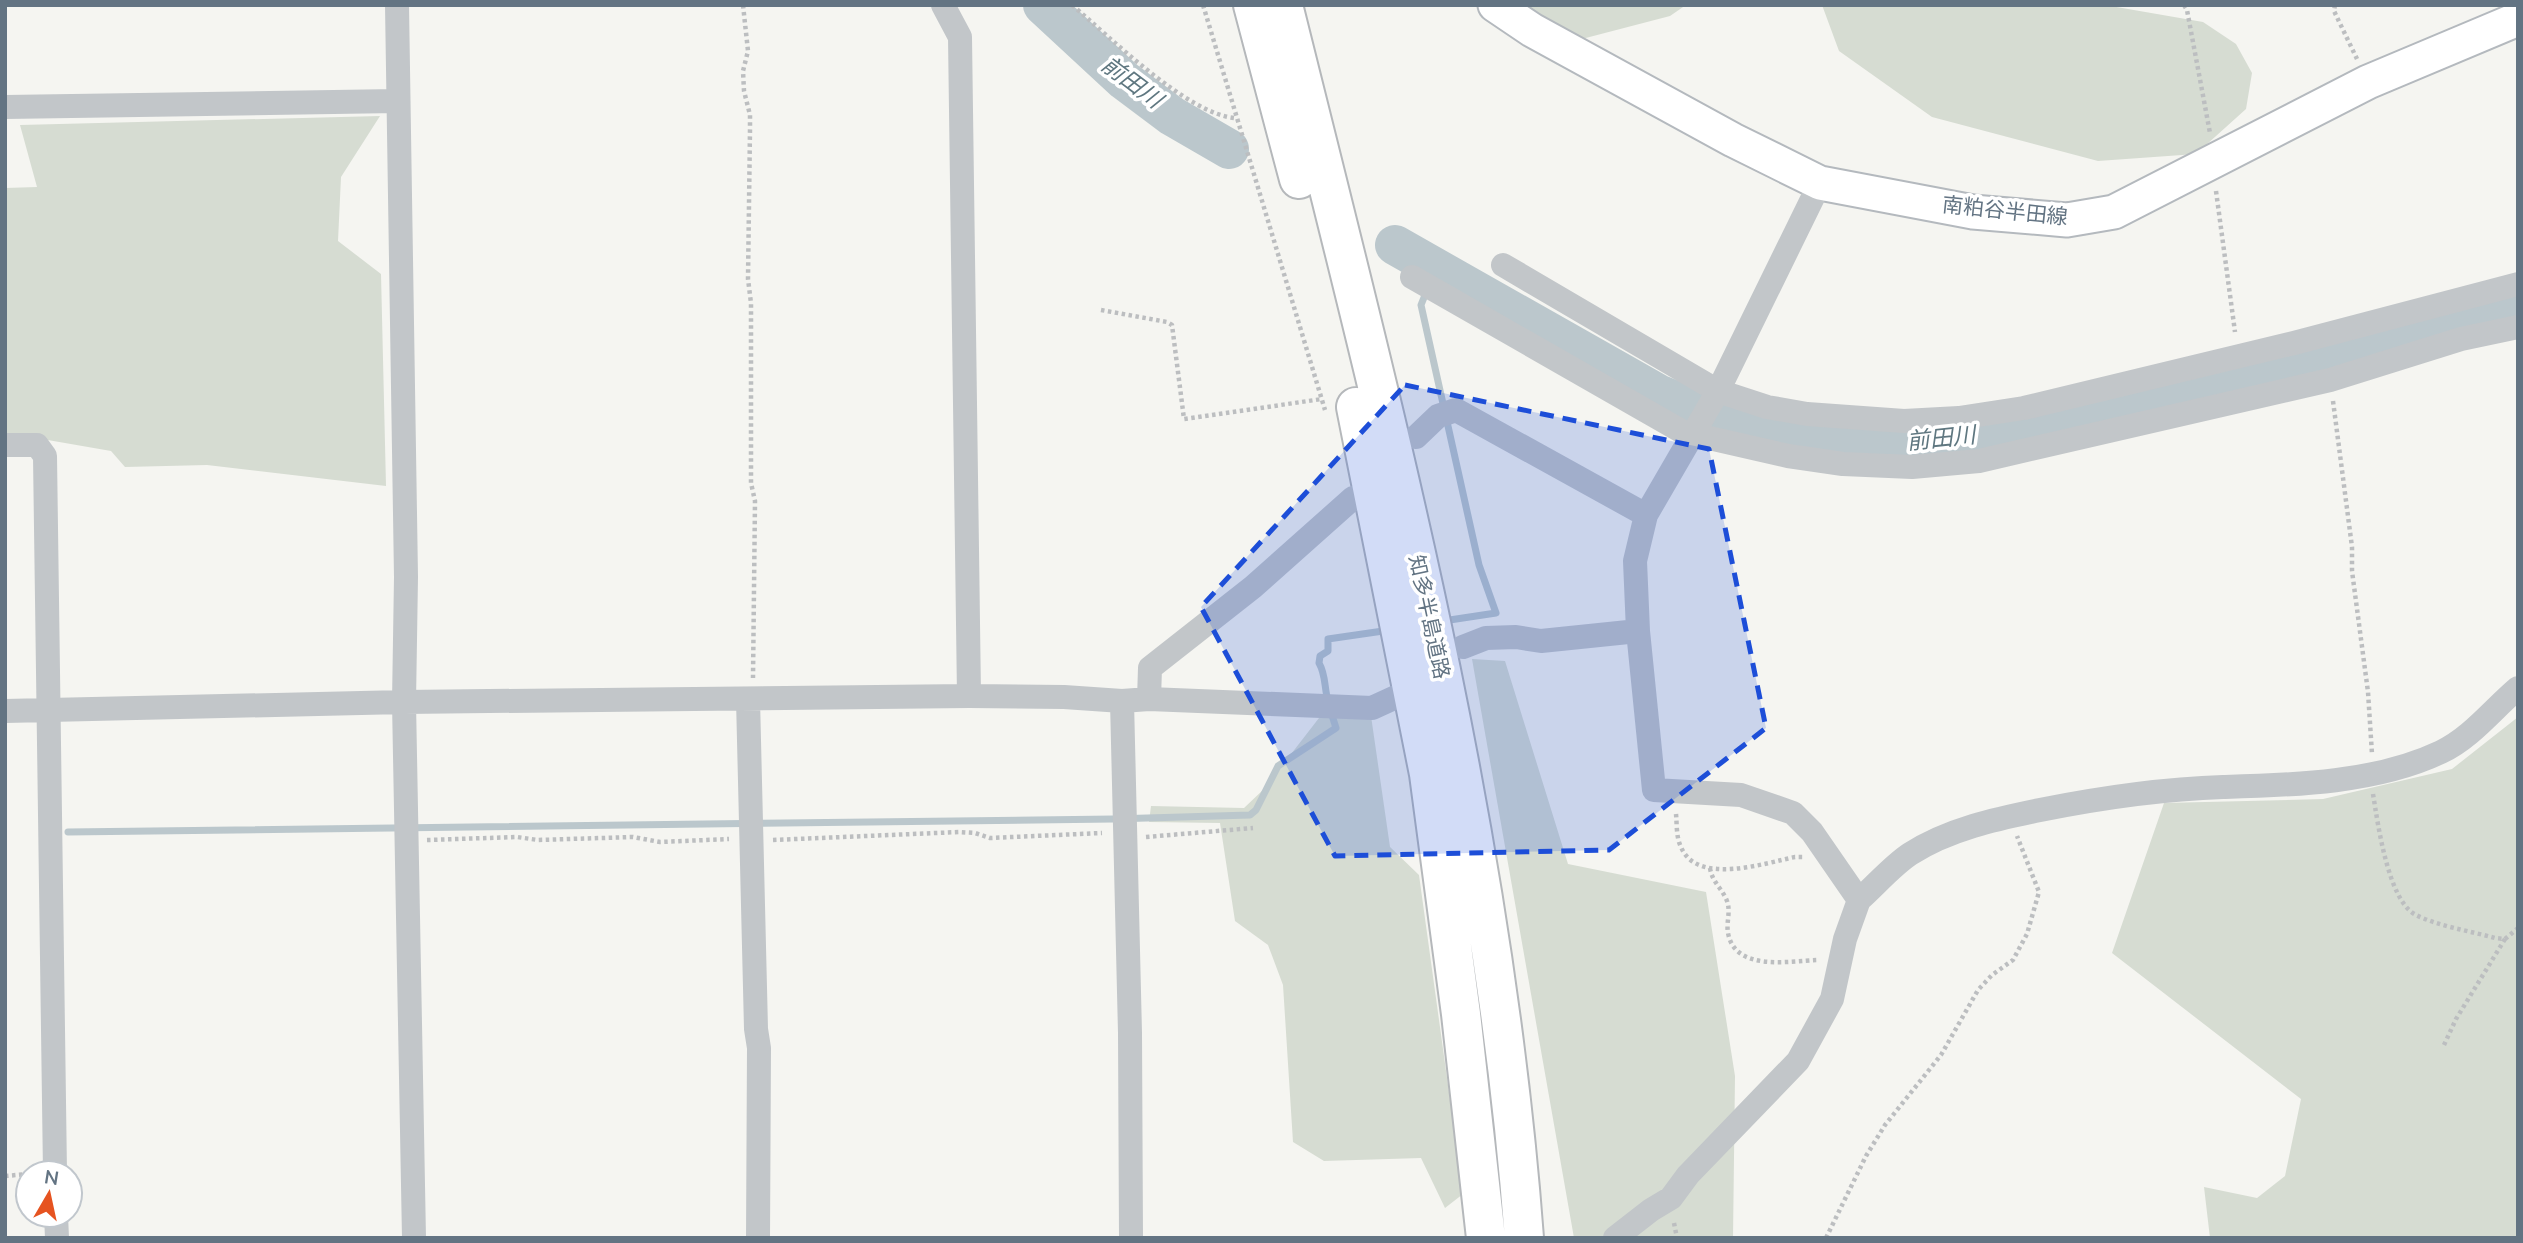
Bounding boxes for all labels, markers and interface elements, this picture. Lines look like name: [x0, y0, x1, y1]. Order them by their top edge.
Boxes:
water label: 前田川: [1096, 49, 1171, 116]
street label: 南粕谷半田線: [1941, 190, 2069, 230]
water label: 前田川: [1905, 419, 1980, 456]
street label: 知多半島道路: [1404, 552, 1456, 681]
north arrow: [14, 1159, 84, 1229]
text: N: [43, 1164, 61, 1190]

